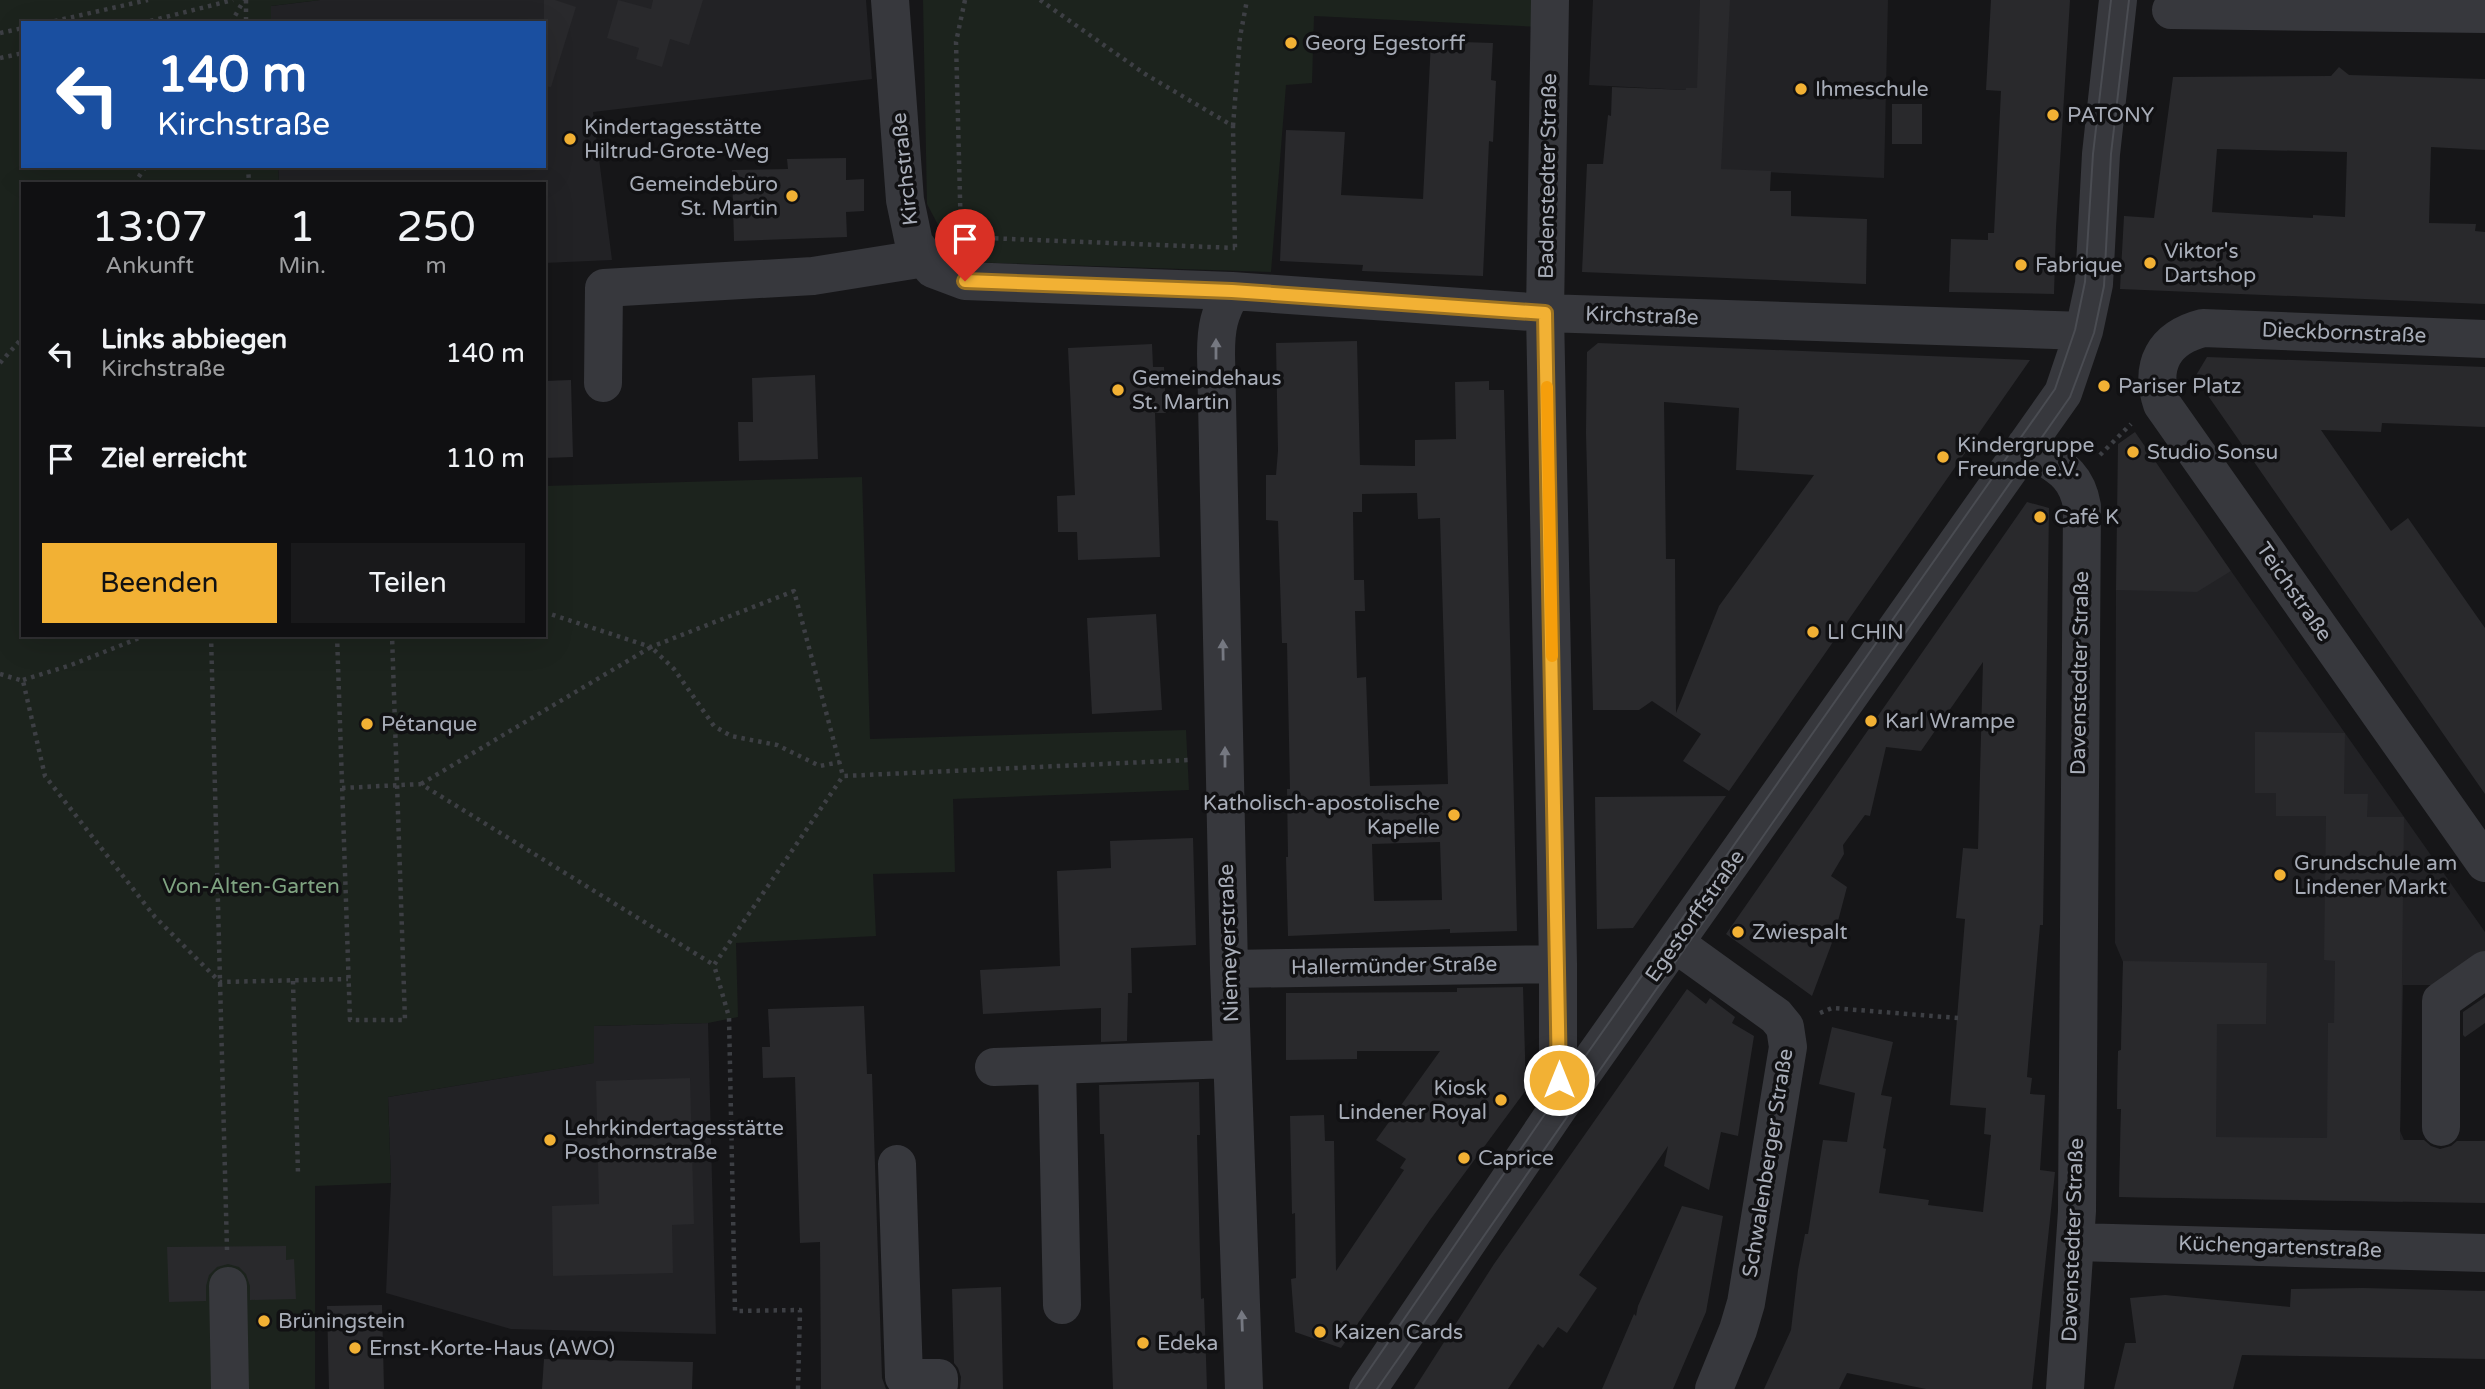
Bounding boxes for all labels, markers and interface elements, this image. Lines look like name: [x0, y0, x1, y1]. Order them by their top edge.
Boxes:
place label: Georg Egestorff: [1305, 31, 1466, 56]
marker: Georg Egestorff: [1283, 35, 1299, 51]
text: 140 m: [157, 46, 307, 105]
icon: left: [42, 49, 133, 140]
street label: Badenstedter Straße: [1534, 73, 1562, 279]
place label: Ihmeschule: [1815, 77, 1929, 102]
marker: Ihmeschule: [1793, 81, 1809, 97]
place label: PATONY: [2067, 103, 2154, 128]
text: Kirchstraße: [157, 106, 330, 144]
marker: PATONY: [2045, 107, 2061, 123]
street label: Kirchstraße: [887, 111, 923, 227]
place label: Kindertagesstätte Hiltrud-Grote-Weg: [584, 115, 770, 164]
marker: Kindertagesstätte Hiltrud-Grote-Weg: [562, 131, 578, 147]
place label: Gemeindebüro St. Martin: [629, 172, 778, 221]
marker: Gemeindebüro St. Martin: [784, 188, 800, 204]
text: 13:07: [91, 202, 208, 253]
text: 1: [289, 202, 315, 253]
text: 250: [396, 202, 476, 253]
pin: [935, 209, 995, 281]
icon: arrive: [946, 220, 984, 258]
place label: Viktor's Dartshop: [2164, 239, 2256, 288]
text: Ankunft: [105, 252, 194, 280]
text: Min.: [278, 252, 326, 280]
text: m: [425, 252, 447, 280]
place label: Fabrique: [2035, 253, 2123, 278]
marker: Viktor's Dartshop: [2142, 255, 2158, 271]
marker: Fabrique: [2013, 257, 2029, 273]
street label: Kirchstraße: [1585, 302, 1699, 330]
street label: Dieckbornstraße: [2261, 318, 2427, 348]
text: Links abbiegen: [101, 324, 287, 355]
icon: left: [42, 335, 80, 373]
text: 140 m: [445, 338, 525, 369]
one-way arrow: [1210, 338, 1222, 360]
text: Kirchstraße: [101, 355, 225, 383]
place label: Gemeindehaus St. Martin: [1132, 366, 1281, 415]
place label: Pariser Platz: [2118, 374, 2241, 399]
marker: Pariser Platz: [2096, 378, 2112, 394]
marker: Gemeindehaus St. Martin: [1110, 382, 1126, 398]
place label: Kindergruppe Freunde e.V.: [1957, 433, 2095, 482]
icon: arrive: [42, 440, 80, 478]
place label: Studio Sonsu: [2147, 440, 2278, 465]
text: Ziel erreicht: [101, 443, 247, 474]
text: 110 m: [445, 443, 525, 474]
marker: Studio Sonsu: [2125, 444, 2141, 460]
marker: Kindergruppe Freunde e.V.: [1935, 449, 1951, 465]
place label: Café K: [2054, 505, 2119, 530]
marker: Café K: [2032, 509, 2048, 525]
street label: Teichstraße: [2251, 538, 2337, 646]
button: Beenden: [42, 543, 277, 623]
button: Teilen: [291, 543, 525, 623]
street label: Davenstedter Straße: [2066, 571, 2094, 775]
place label: LI CHIN: [1827, 620, 1904, 645]
marker: LI CHIN: [1805, 624, 1821, 640]
one-way arrow: [1217, 639, 1228, 661]
place label: Karl Wrampe: [1885, 709, 2015, 734]
place label: Pétanque: [381, 712, 477, 737]
marker: Karl Wrampe: [1863, 713, 1879, 729]
marker: Pétanque: [359, 716, 375, 732]
one-way arrow: [1219, 746, 1231, 768]
place label: Katholisch-apostolische Kapelle: [1203, 791, 1440, 840]
marker: Katholisch-apostolische Kapelle: [1446, 807, 1462, 823]
street label: Egestorffstraße: [1640, 845, 1750, 987]
place label: Grundschule am Lindener Markt: [2294, 851, 2457, 900]
street label: Niemeyerstraße: [1214, 863, 1244, 1023]
marker: Grundschule am Lindener Markt: [2272, 867, 2288, 883]
park label: Von-Alten-Garten: [162, 874, 340, 899]
place label: Zwiespalt: [1752, 920, 1848, 945]
marker: Zwiespalt: [1730, 924, 1746, 940]
street label: Hallermünder Straße: [1291, 952, 1498, 980]
position arrow: [1522, 1043, 1596, 1117]
street label: Schwalenberger Straße: [1738, 1047, 1798, 1279]
place label: Kiosk Lindener Royal: [1338, 1076, 1487, 1125]
marker: Kiosk Lindener Royal: [1493, 1092, 1509, 1108]
place label: Lehrkindertagesstätte Posthornstraße: [564, 1116, 784, 1165]
marker: Lehrkindertagesstätte Posthornstraße: [542, 1132, 558, 1148]
street label: Davenstedter Straße: [2057, 1137, 2089, 1342]
place label: Caprice: [1478, 1146, 1554, 1171]
marker: Caprice: [1456, 1150, 1472, 1166]
street label: Küchengartenstraße: [2178, 1231, 2382, 1263]
place label: Brüningstein: [278, 1309, 405, 1334]
one-way arrow: [1236, 1310, 1247, 1332]
marker: Brüningstein: [256, 1313, 272, 1329]
place label: Kaizen Cards: [1334, 1320, 1463, 1345]
marker: Kaizen Cards: [1312, 1324, 1328, 1340]
place label: Edeka: [1157, 1331, 1218, 1356]
marker: Edeka: [1135, 1335, 1151, 1351]
place label: Ernst-Korte-Haus (AWO): [369, 1336, 615, 1361]
marker: Ernst-Korte-Haus (AWO): [347, 1340, 363, 1356]

